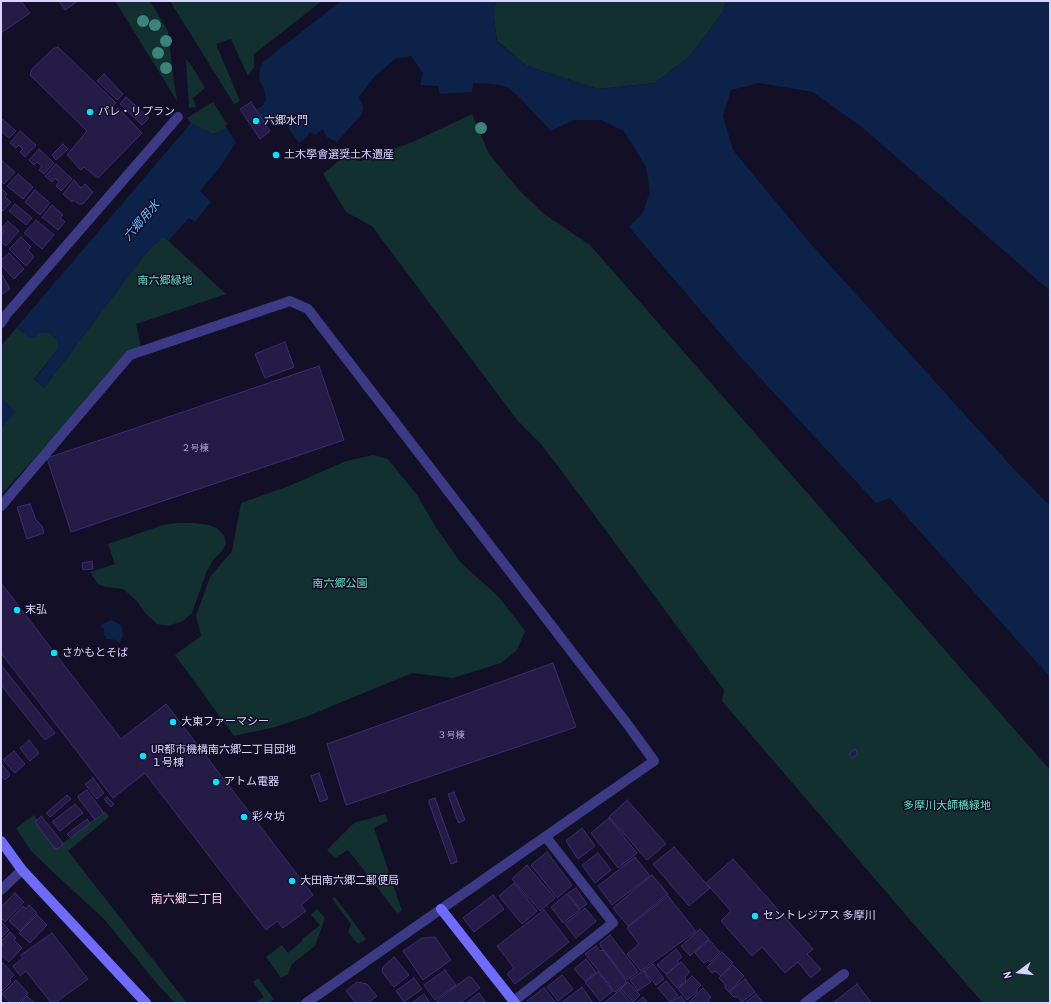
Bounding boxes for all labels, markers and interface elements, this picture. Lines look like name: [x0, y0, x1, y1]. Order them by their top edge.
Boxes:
place label: パレ・リプラン: [98, 105, 175, 119]
marker: パレ・リプラン: [85, 107, 95, 117]
place label: 六郷水門: [264, 114, 308, 128]
marker: 六郷水門: [251, 116, 261, 126]
place label: 土木學會選奨土木遺産: [284, 148, 394, 162]
marker: 土木學會選奨土木遺産: [271, 150, 281, 160]
water label: 六郷用水: [121, 198, 163, 244]
park label: 南六郷緑地: [138, 274, 192, 288]
house number: ２号棟: [182, 444, 208, 454]
park label: 南六郷公園: [313, 577, 367, 591]
place label: 末弘: [25, 603, 47, 617]
marker: 末弘: [12, 605, 22, 615]
place label: さかもとそば: [62, 646, 128, 660]
marker: さかもとそば: [49, 648, 59, 658]
place label: 大東ファーマシー: [181, 715, 269, 729]
marker: 大東ファーマシー: [168, 717, 178, 727]
house number: ３号棟: [438, 731, 464, 741]
place label: UR都市機構南六郷二丁目団地 １号棟: [151, 743, 296, 769]
marker: UR都市機構南六郷二丁目団地 １号棟: [138, 751, 148, 761]
place label: アトム電器: [224, 775, 279, 789]
marker: アトム電器: [211, 777, 221, 787]
park label: 多摩川大師橋緑地: [903, 799, 991, 813]
place label: 彩々坊: [252, 810, 285, 824]
marker: 彩々坊: [239, 812, 249, 822]
place label: 大田南六郷二郵便局: [300, 874, 399, 888]
marker: 大田南六郷二郵便局: [287, 876, 297, 886]
district label: 南六郷二丁目: [151, 893, 223, 907]
place label: セントレジアス 多摩川: [763, 909, 876, 923]
marker: セントレジアス 多摩川: [750, 911, 760, 921]
north arrow: [999, 952, 1039, 992]
text: N: [1000, 970, 1015, 980]

